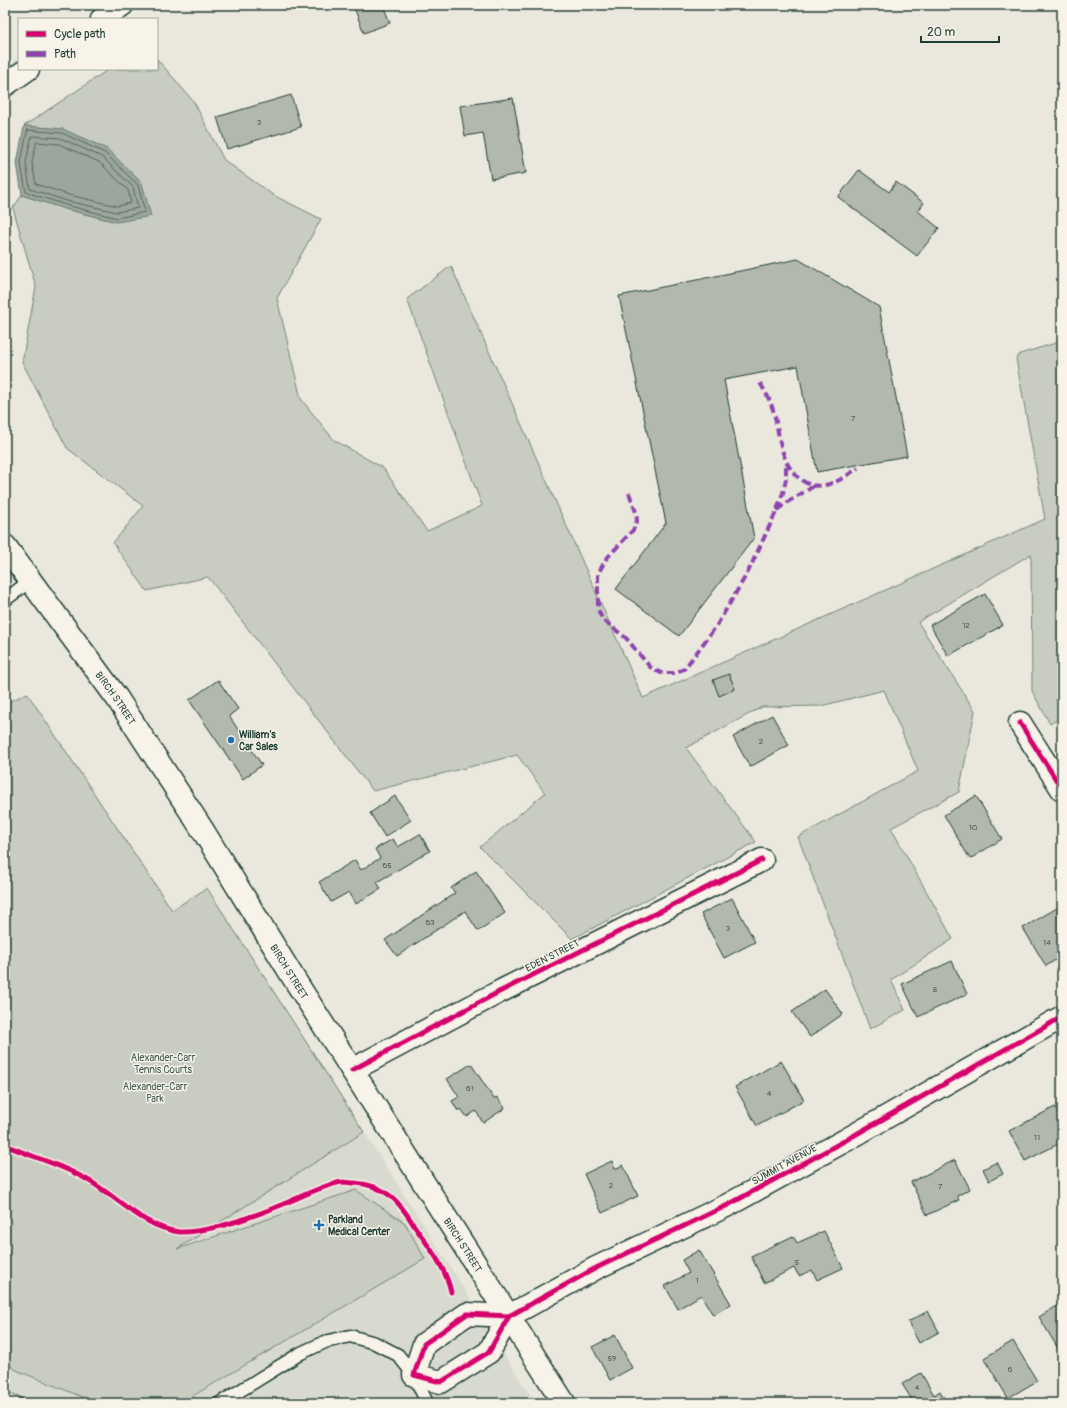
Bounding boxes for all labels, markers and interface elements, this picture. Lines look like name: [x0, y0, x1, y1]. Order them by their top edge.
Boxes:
legend: [18, 18, 158, 70]
scale bar: [921, 18, 999, 44]
text: 20 m: [927, 25, 956, 40]
text: Cycle path: [54, 27, 106, 42]
text: Path: [54, 47, 76, 62]
house number: 3: [257, 118, 262, 127]
house number: 7: [851, 414, 856, 423]
house number: 12: [962, 621, 970, 630]
street label: BIRCH STREET: [92, 669, 138, 728]
place label: William's Car Sales: [239, 729, 278, 753]
marker: William's Car Sales: [226, 735, 236, 745]
house number: 2: [759, 737, 764, 746]
house number: 10: [969, 823, 978, 832]
house number: 65: [383, 861, 392, 870]
house number: 63: [425, 918, 435, 927]
house number: 3: [726, 924, 731, 933]
street label: EDEN STREET: [523, 937, 582, 975]
house number: 14: [1043, 938, 1051, 947]
street label: BIRCH STREET: [267, 942, 310, 1002]
house number: 8: [933, 985, 937, 994]
park label: Alexander-Carr Tennis Courts: [131, 1052, 196, 1076]
park label: Alexander-Carr Park: [123, 1081, 188, 1105]
house number: 61: [466, 1084, 474, 1093]
house number: 4: [767, 1089, 772, 1098]
house number: 11: [1034, 1133, 1040, 1142]
street label: SUMMIT AVENUE: [750, 1142, 819, 1188]
house number: 2: [609, 1181, 614, 1190]
house number: 7: [938, 1182, 943, 1191]
place label: Parkland Medical Center: [328, 1214, 391, 1238]
street label: BIRCH STREET: [441, 1216, 484, 1275]
marker: Parkland Medical Center: [313, 1219, 325, 1231]
house number: 5: [795, 1258, 799, 1267]
house number: 1: [695, 1276, 699, 1285]
house number: 59: [608, 1354, 616, 1363]
house number: 6: [1008, 1365, 1013, 1374]
house number: 4: [915, 1383, 920, 1392]

